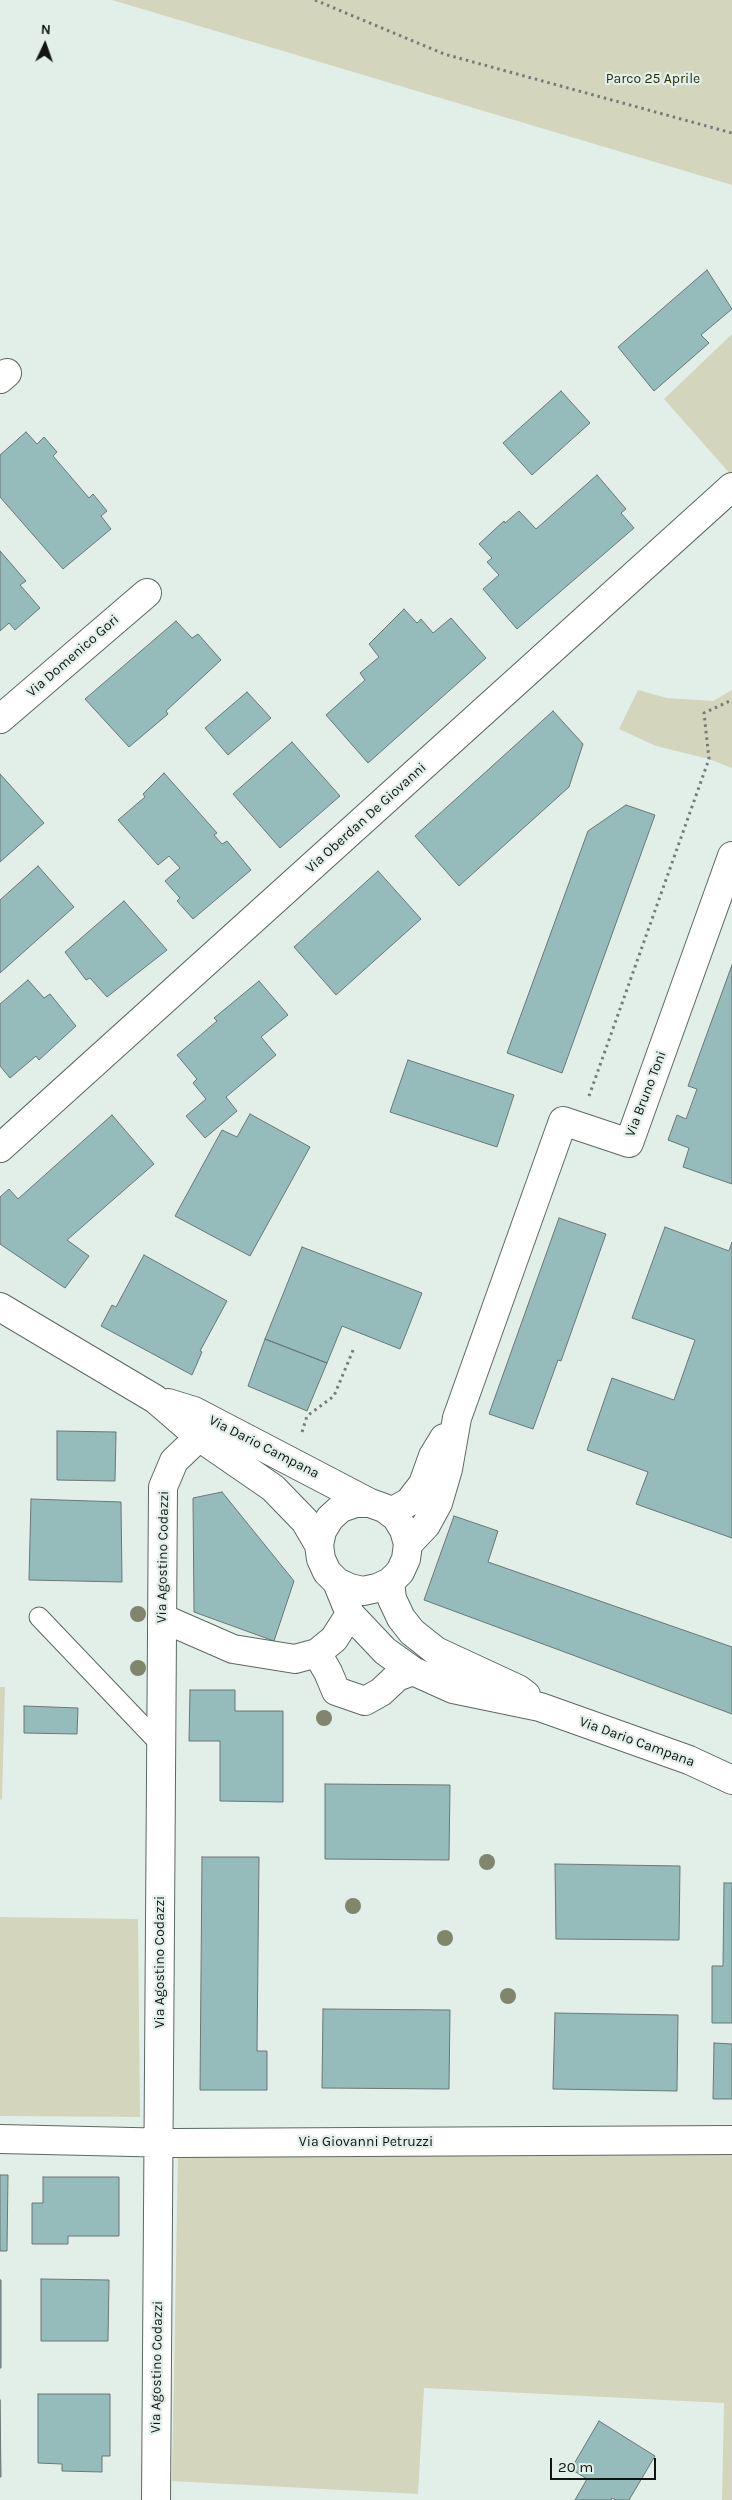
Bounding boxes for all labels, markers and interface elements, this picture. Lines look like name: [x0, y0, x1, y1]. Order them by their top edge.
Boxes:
north arrow: [20, 20, 70, 70]
text: N: [40, 21, 51, 38]
park label: Parco 25 Aprile: [606, 71, 700, 87]
street label: Via Domenico Gori: [23, 611, 123, 701]
street label: Via Oberdan De Giovanni: [302, 759, 430, 877]
street label: Via Bruno Toni: [622, 1049, 670, 1139]
street label: Via Dario Campana: [206, 1412, 322, 1482]
street label: Via Agostino Codazzi: [153, 1491, 173, 1623]
street label: Via Dario Campana: [577, 1713, 697, 1771]
street label: Via Agostino Codazzi: [152, 1896, 168, 2028]
street label: Via Giovanni Petruzzi: [299, 2134, 433, 2150]
street label: Via Agostino Codazzi: [147, 2301, 167, 2433]
scale bar: [552, 2448, 658, 2480]
text: 20 m: [558, 2458, 593, 2476]

